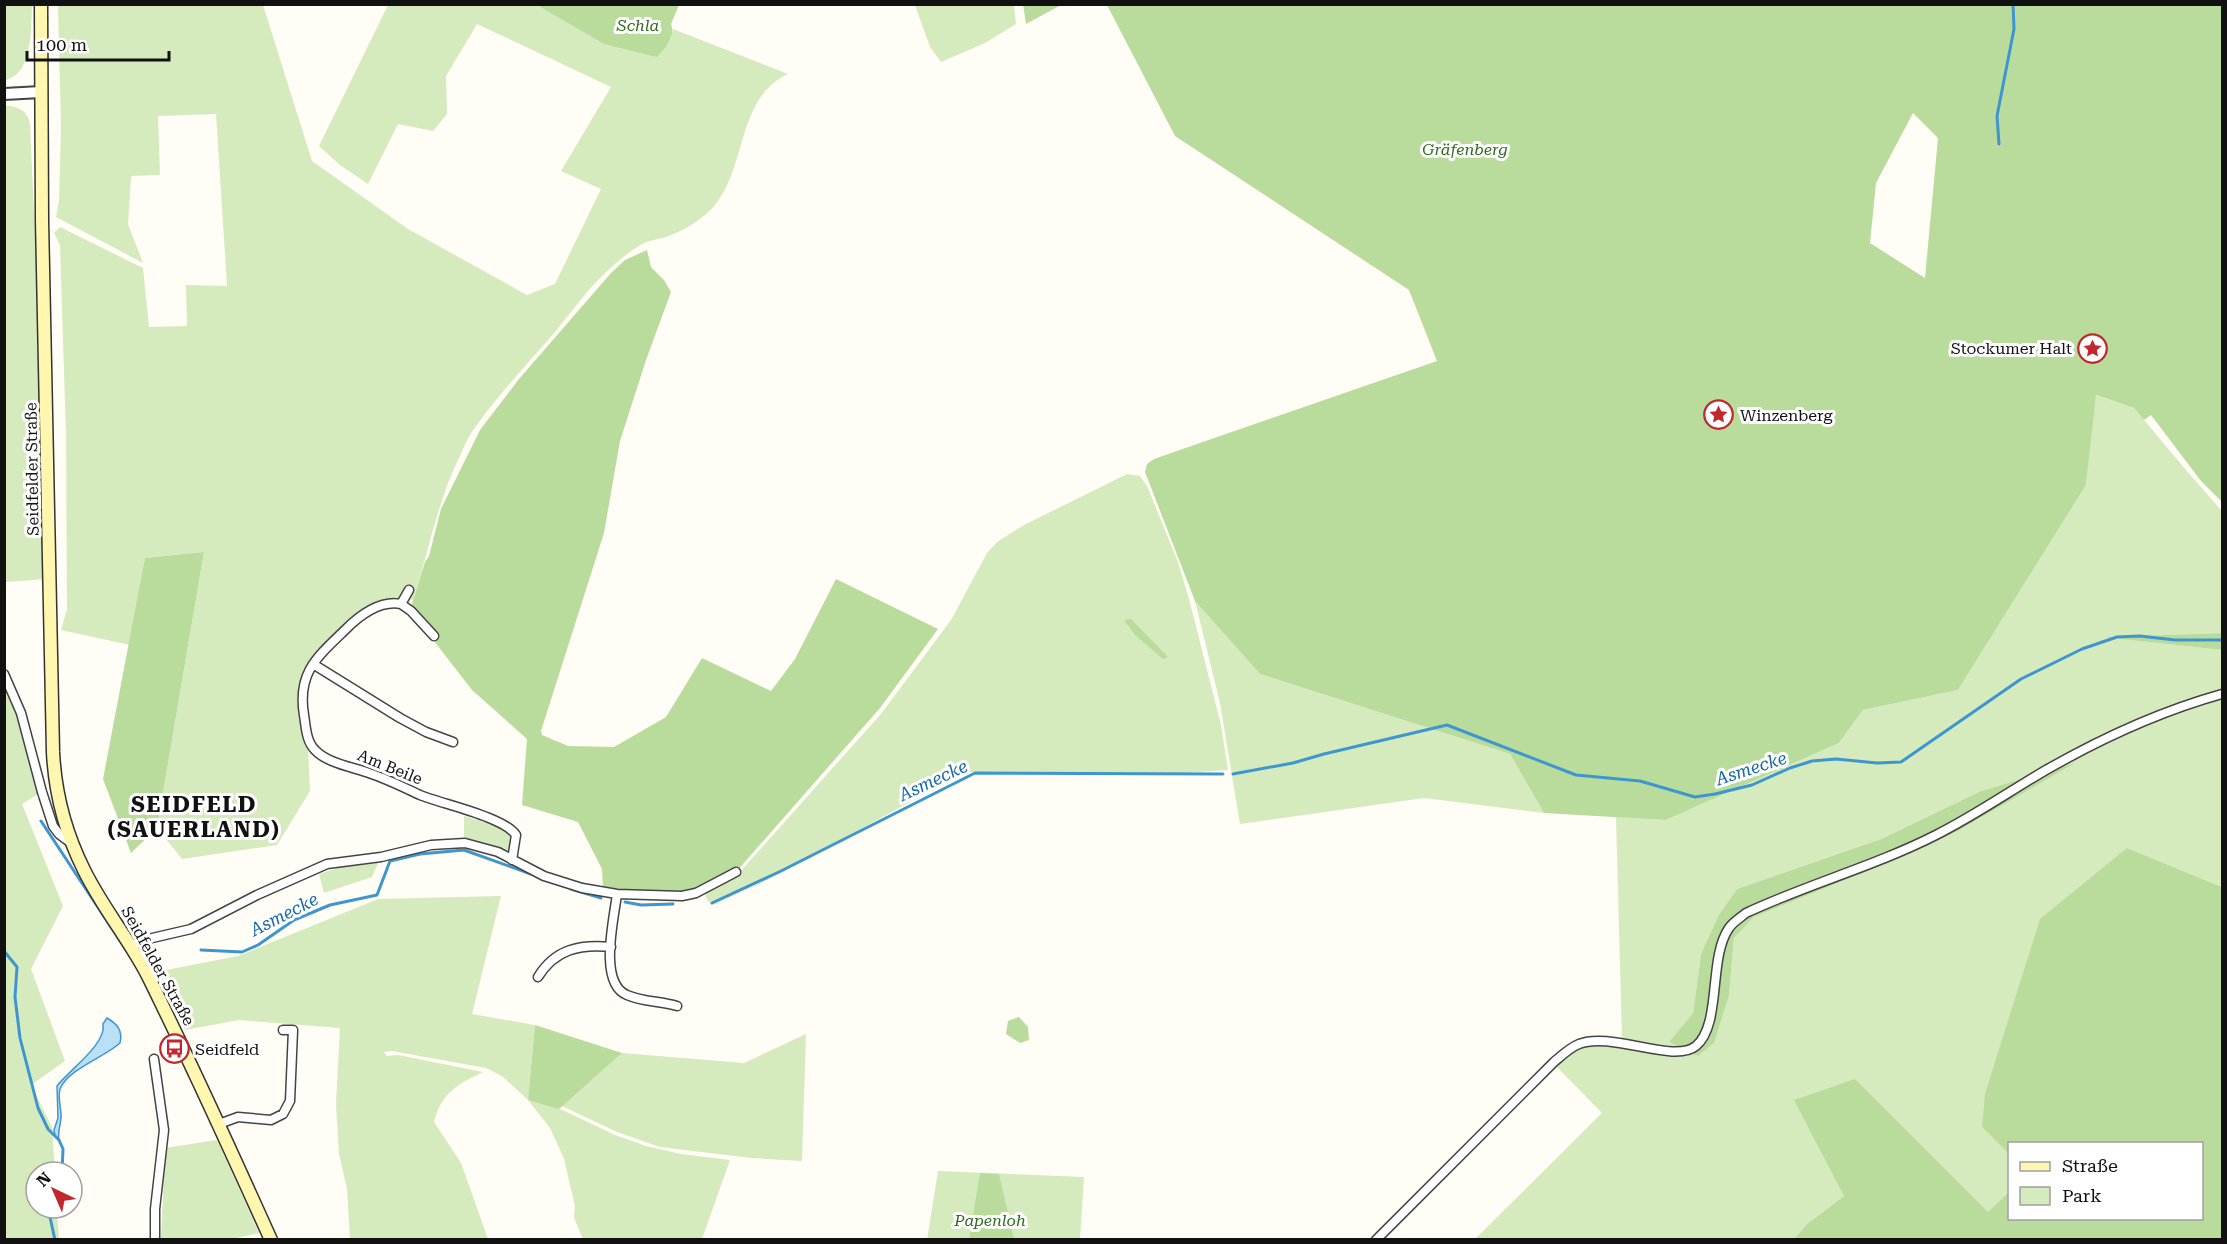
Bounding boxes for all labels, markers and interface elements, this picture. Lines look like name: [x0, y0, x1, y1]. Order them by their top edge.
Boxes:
park label: Schla: [616, 16, 660, 35]
scale bar: [27, 24, 170, 62]
text: 100 m: [36, 34, 87, 55]
park label: Gräfenberg: [1422, 140, 1508, 159]
place icon: Stockumer Halt: [2077, 332, 2109, 364]
place label: Stockumer Halt: [1951, 339, 2072, 358]
place icon: Winzenberg: [1703, 399, 1735, 431]
street label: Seidfelder Straße: [21, 402, 43, 536]
place label: Winzenberg: [1740, 406, 1833, 425]
street label: Am Beile: [355, 745, 425, 789]
water label: Asmecke: [1712, 747, 1789, 790]
water label: Asmecke: [894, 755, 971, 805]
district label: SEIDFELD (SAUERLAND): [108, 792, 280, 842]
water label: Asmecke: [246, 888, 321, 940]
street label: Seidfelder Straße: [117, 903, 199, 1029]
bus stop icon: Seidfeld: [158, 1033, 190, 1065]
place label: Seidfeld: [195, 1040, 259, 1059]
legend: [2008, 1142, 2203, 1220]
text: Straße: [2062, 1155, 2118, 1176]
north arrow: [24, 1160, 84, 1220]
text: N: [33, 1168, 55, 1191]
text: Park: [2062, 1185, 2102, 1206]
park label: Papenloh: [953, 1211, 1026, 1230]

